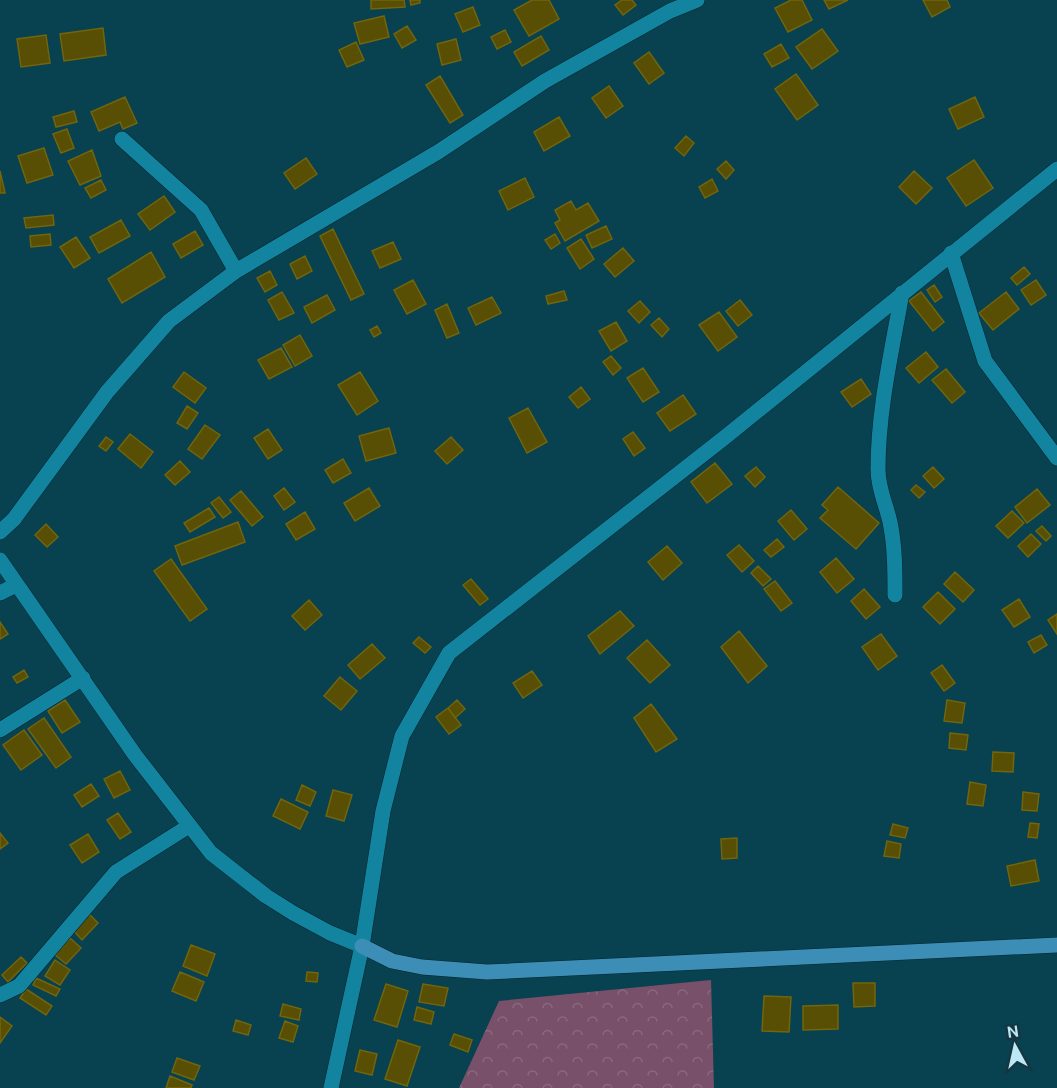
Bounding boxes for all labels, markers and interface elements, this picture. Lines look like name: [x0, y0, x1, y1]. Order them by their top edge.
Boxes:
north arrow: [985, 1016, 1045, 1076]
text: N: [1006, 1021, 1020, 1041]

